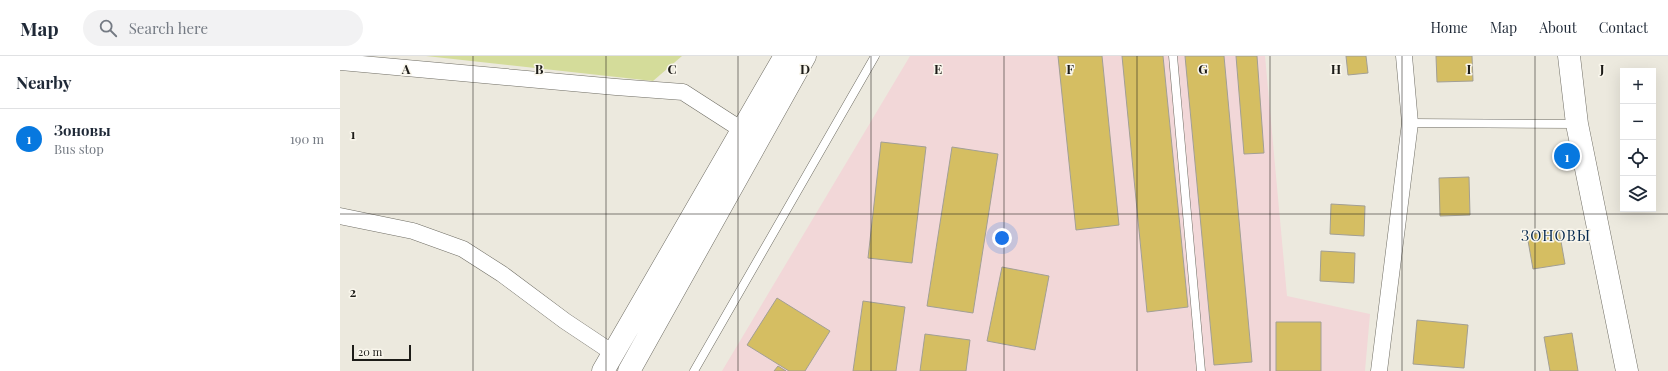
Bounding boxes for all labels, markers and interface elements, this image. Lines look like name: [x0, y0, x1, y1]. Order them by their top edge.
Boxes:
search box: [83, 10, 363, 46]
text: Map: [20, 15, 59, 41]
icon: search: [97, 17, 119, 39]
text: Search here: [129, 18, 208, 38]
text: Home: [1430, 18, 1468, 37]
text: Map: [1490, 18, 1517, 37]
text: About: [1539, 18, 1577, 37]
text: Contact: [1599, 18, 1648, 37]
text: A: [401, 60, 411, 77]
text: B: [535, 60, 544, 77]
text: C: [667, 60, 677, 77]
text: D: [800, 60, 810, 77]
text: E: [934, 60, 942, 77]
text: F: [1066, 60, 1074, 77]
text: G: [1198, 60, 1208, 77]
text: H: [1331, 60, 1341, 77]
text: I: [1467, 60, 1472, 77]
text: J: [1599, 60, 1605, 77]
map controls: [1620, 68, 1656, 212]
button: +: [1620, 68, 1656, 104]
text: Nearby: [16, 71, 71, 93]
button: −: [1620, 104, 1656, 140]
text: Зоновы: [54, 120, 111, 140]
text: 1: [351, 125, 356, 142]
text: 1: [27, 130, 31, 147]
text: 190 m: [290, 130, 324, 147]
text: Bus stop: [54, 140, 104, 157]
button: locate: [1620, 140, 1656, 176]
pin: 1: [1554, 141, 1580, 171]
button: layers: [1620, 176, 1656, 212]
district label: ЗОНОВЫ: [1521, 225, 1591, 245]
your location: [992, 228, 1012, 248]
text: 2: [350, 283, 357, 300]
scale bar: [352, 343, 411, 362]
text: 20 m: [358, 344, 382, 359]

